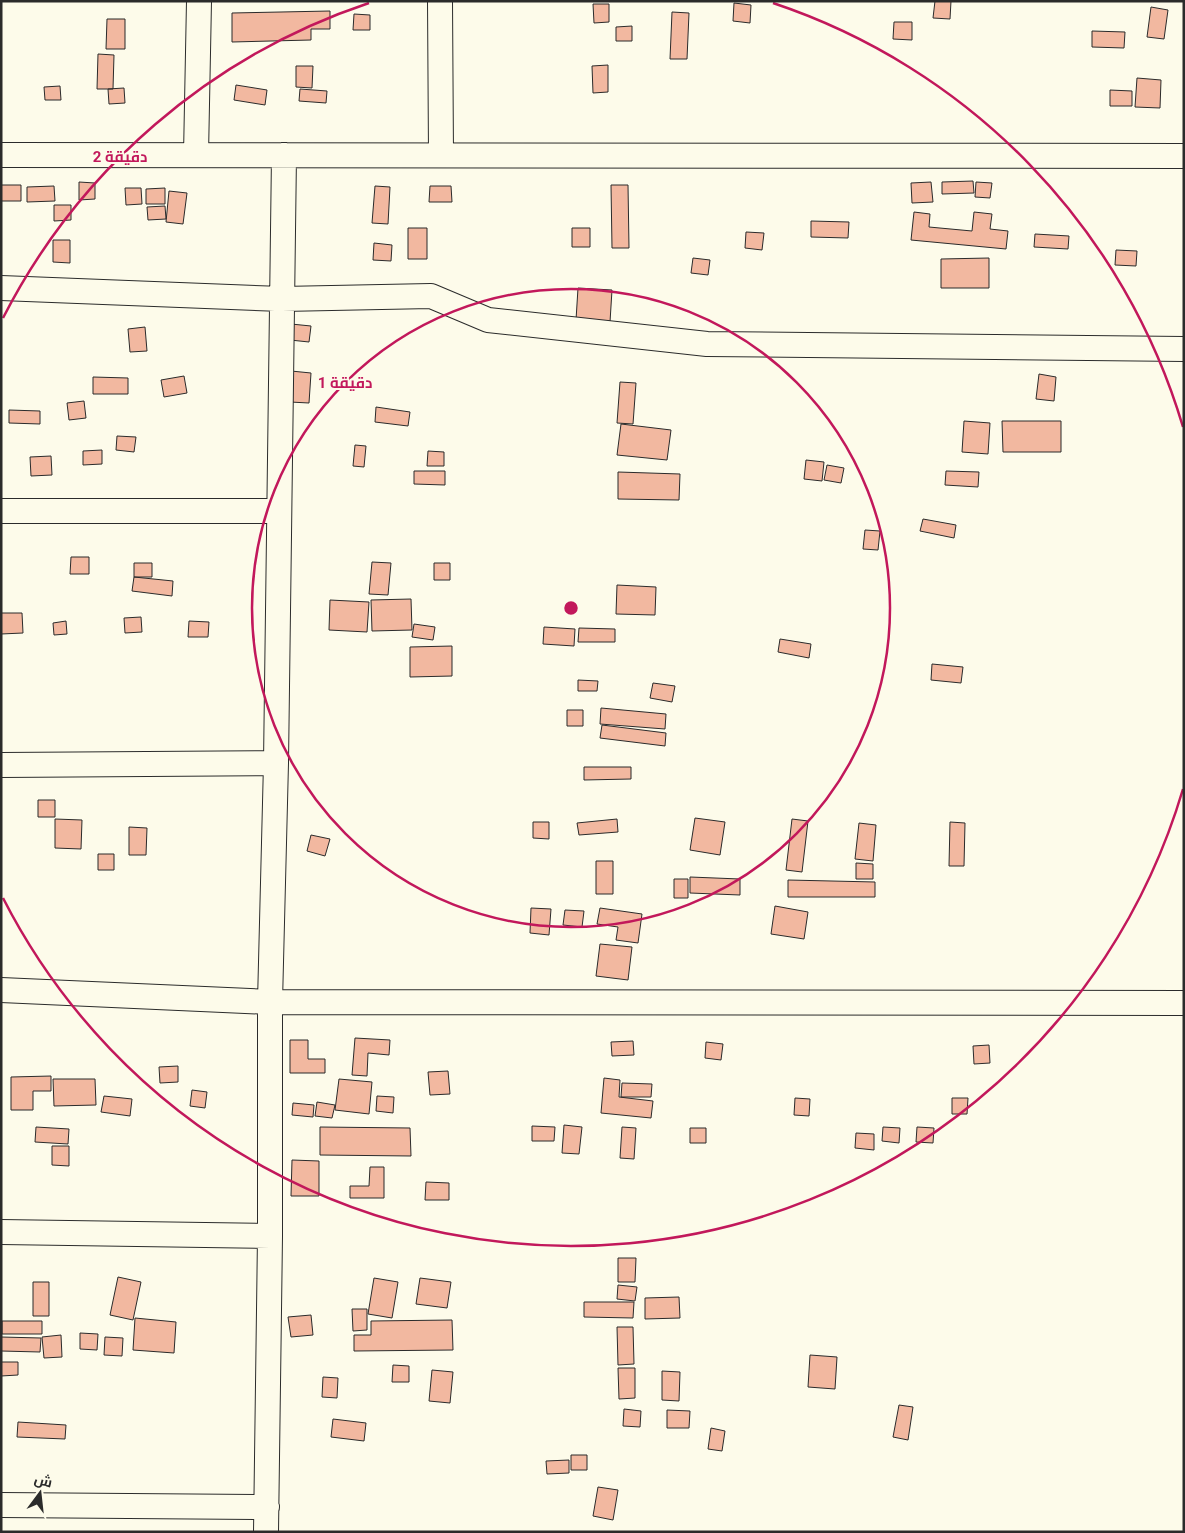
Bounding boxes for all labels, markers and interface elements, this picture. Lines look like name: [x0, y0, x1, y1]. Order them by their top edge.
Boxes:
text: 2 دقيقة: [93, 148, 147, 166]
text: 1 دقيقة: [318, 374, 372, 392]
centre of rings: [562, 599, 580, 617]
north arrow: [15, 1468, 65, 1518]
text: ش: [32, 1470, 54, 1491]

